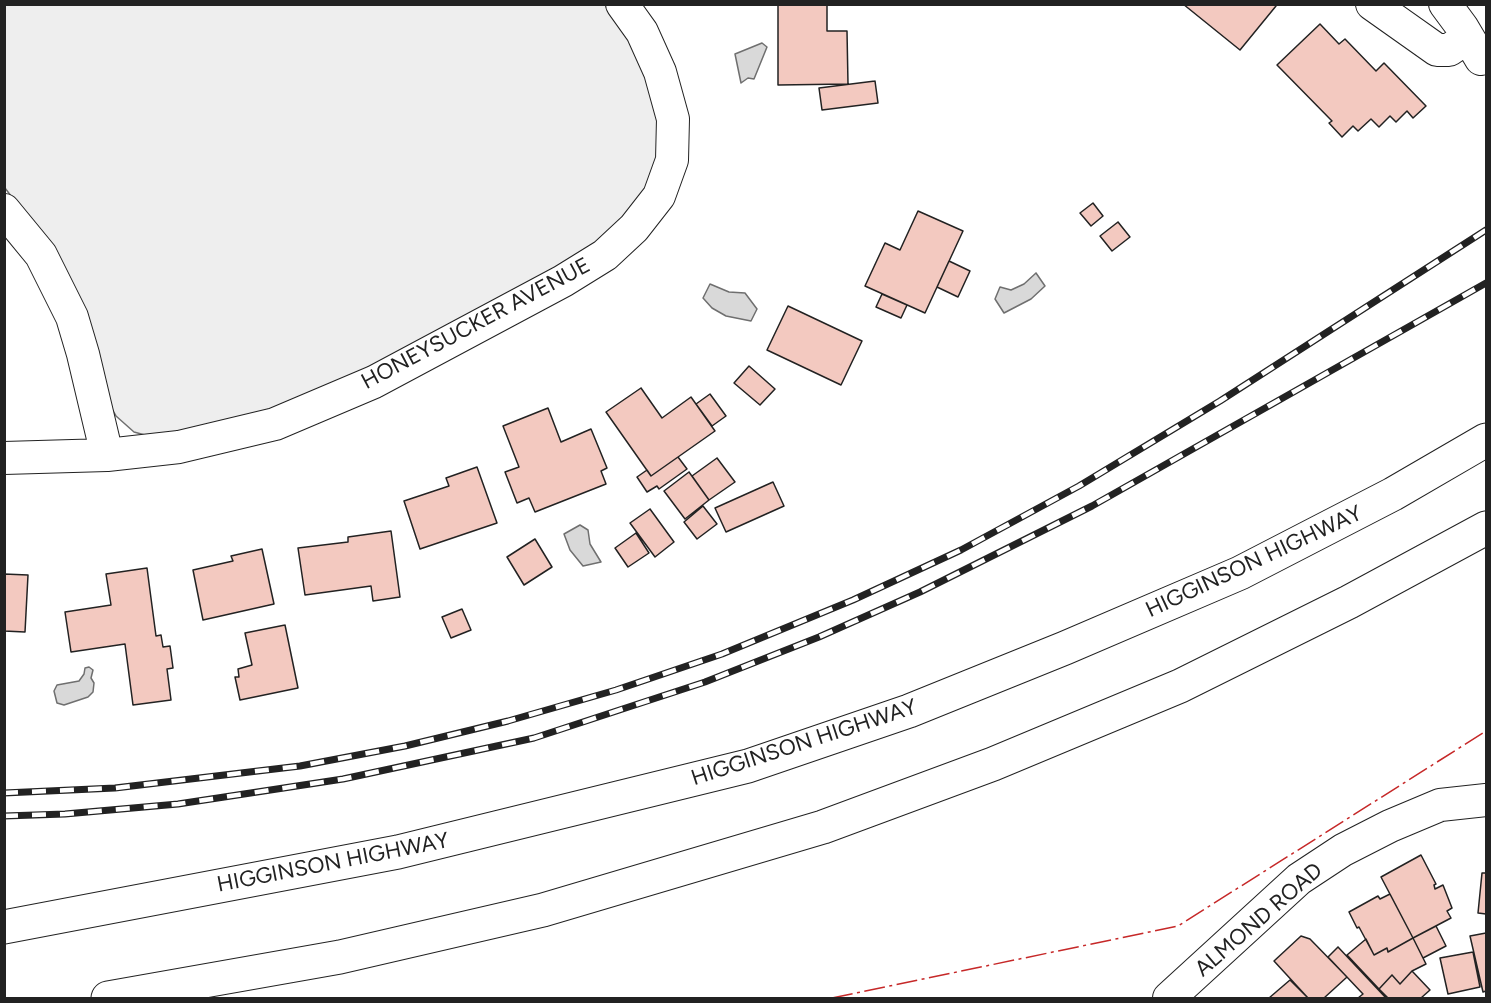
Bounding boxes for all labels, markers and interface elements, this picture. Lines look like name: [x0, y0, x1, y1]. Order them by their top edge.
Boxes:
street label: HONEYSUCKER AVENUE: [357, 252, 595, 396]
street label: HIGGINSON HIGHWAY: [1142, 500, 1366, 624]
street label: HIGGINSON HIGHWAY: [688, 694, 920, 792]
street label: HIGGINSON HIGHWAY: [215, 828, 451, 898]
street label: ALMOND ROAD: [1190, 857, 1328, 983]

